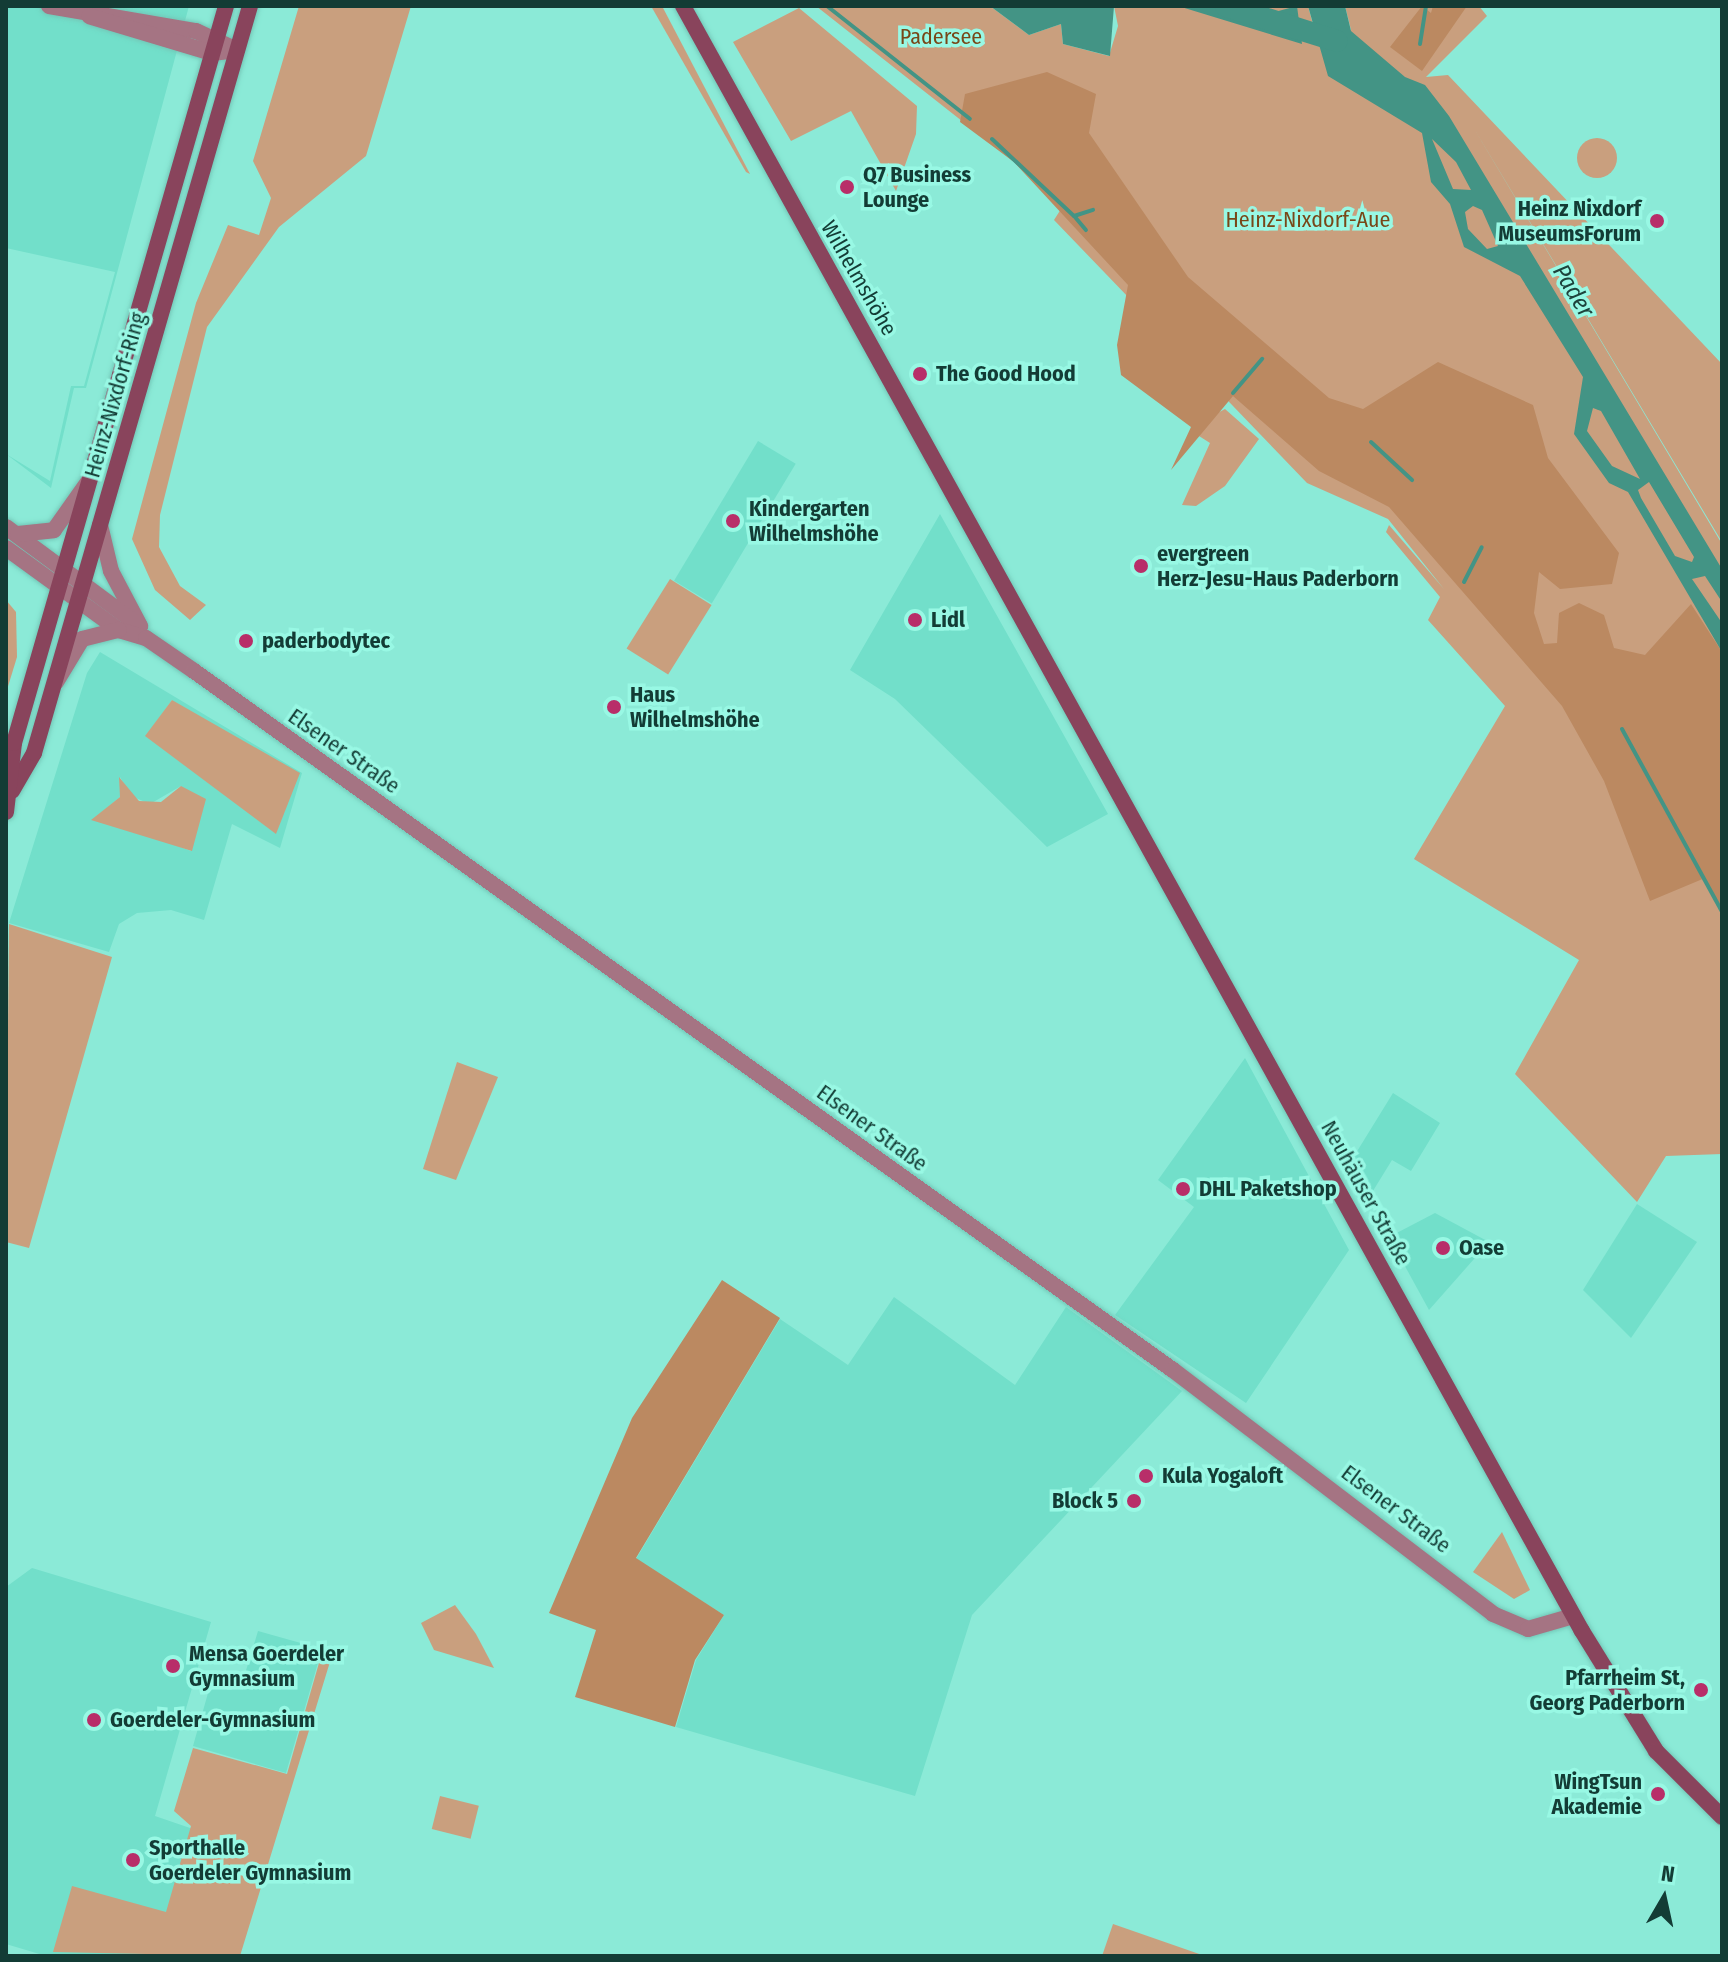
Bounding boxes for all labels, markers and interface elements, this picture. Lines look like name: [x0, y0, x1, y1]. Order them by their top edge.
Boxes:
park label: Padersee: [900, 24, 982, 50]
place label: Q7 Business Lounge: [863, 161, 971, 212]
marker: Q7 Business Lounge: [838, 178, 856, 196]
place label: Heinz Nixdorf MuseumsForum: [1498, 195, 1641, 246]
park label: Heinz-Nixdorf-Aue: [1226, 207, 1390, 233]
marker: Heinz Nixdorf MuseumsForum: [1648, 212, 1666, 230]
street label: Wilhelmshöhe: [816, 216, 902, 340]
water label: Pader: [1546, 259, 1600, 323]
street label: Heinz-Nixdorf-Ring: [79, 309, 151, 481]
place label: The Good Hood: [936, 361, 1076, 387]
marker: The Good Hood: [911, 365, 929, 383]
place label: Kindergarten Wilhelmshöhe: [749, 495, 879, 546]
marker: Kindergarten Wilhelmshöhe: [724, 512, 742, 530]
place label: evergreen Herz-Jesu-Haus Paderborn: [1157, 540, 1399, 592]
marker: evergreen Herz-Jesu-Haus Paderborn: [1132, 557, 1150, 575]
place label: Lidl: [931, 607, 965, 633]
marker: Lidl: [906, 611, 924, 629]
place label: paderbodytec: [262, 628, 390, 654]
marker: paderbodytec: [237, 632, 255, 650]
place label: Haus Wilhelmshöhe: [630, 681, 760, 732]
marker: Haus Wilhelmshöhe: [605, 698, 623, 716]
street label: Elsener Straße: [283, 703, 405, 799]
street label: Elsener Straße: [812, 1079, 932, 1177]
street label: Neuhäuser Straße: [1315, 1116, 1417, 1270]
place label: DHL Paketshop: [1199, 1176, 1337, 1202]
marker: DHL Paketshop: [1174, 1180, 1192, 1198]
place label: Oase: [1459, 1235, 1504, 1261]
marker: Oase: [1434, 1239, 1452, 1257]
street label: Elsener Straße: [1336, 1459, 1456, 1559]
place label: Kula Yogaloft: [1162, 1463, 1283, 1489]
marker: Kula Yogaloft: [1137, 1467, 1155, 1485]
place label: Block 5: [1052, 1488, 1118, 1514]
marker: Block 5: [1125, 1492, 1143, 1510]
place label: Mensa Goerdeler Gymnasium: [189, 1640, 344, 1692]
marker: Mensa Goerdeler Gymnasium: [164, 1657, 182, 1675]
place label: Pfarrheim St, Georg Paderborn: [1529, 1664, 1685, 1716]
marker: Pfarrheim St, Georg Paderborn: [1692, 1681, 1710, 1699]
place label: Goerdeler-Gymnasium: [110, 1707, 315, 1733]
marker: Goerdeler-Gymnasium: [85, 1711, 103, 1729]
place label: WingTsun Akademie: [1551, 1768, 1642, 1820]
marker: WingTsun Akademie: [1649, 1785, 1667, 1803]
place label: Sporthalle Goerdeler Gymnasium: [149, 1834, 351, 1886]
marker: Sporthalle Goerdeler Gymnasium: [124, 1851, 142, 1869]
north arrow: [1624, 1858, 1704, 1938]
text: N: [1659, 1859, 1676, 1888]

